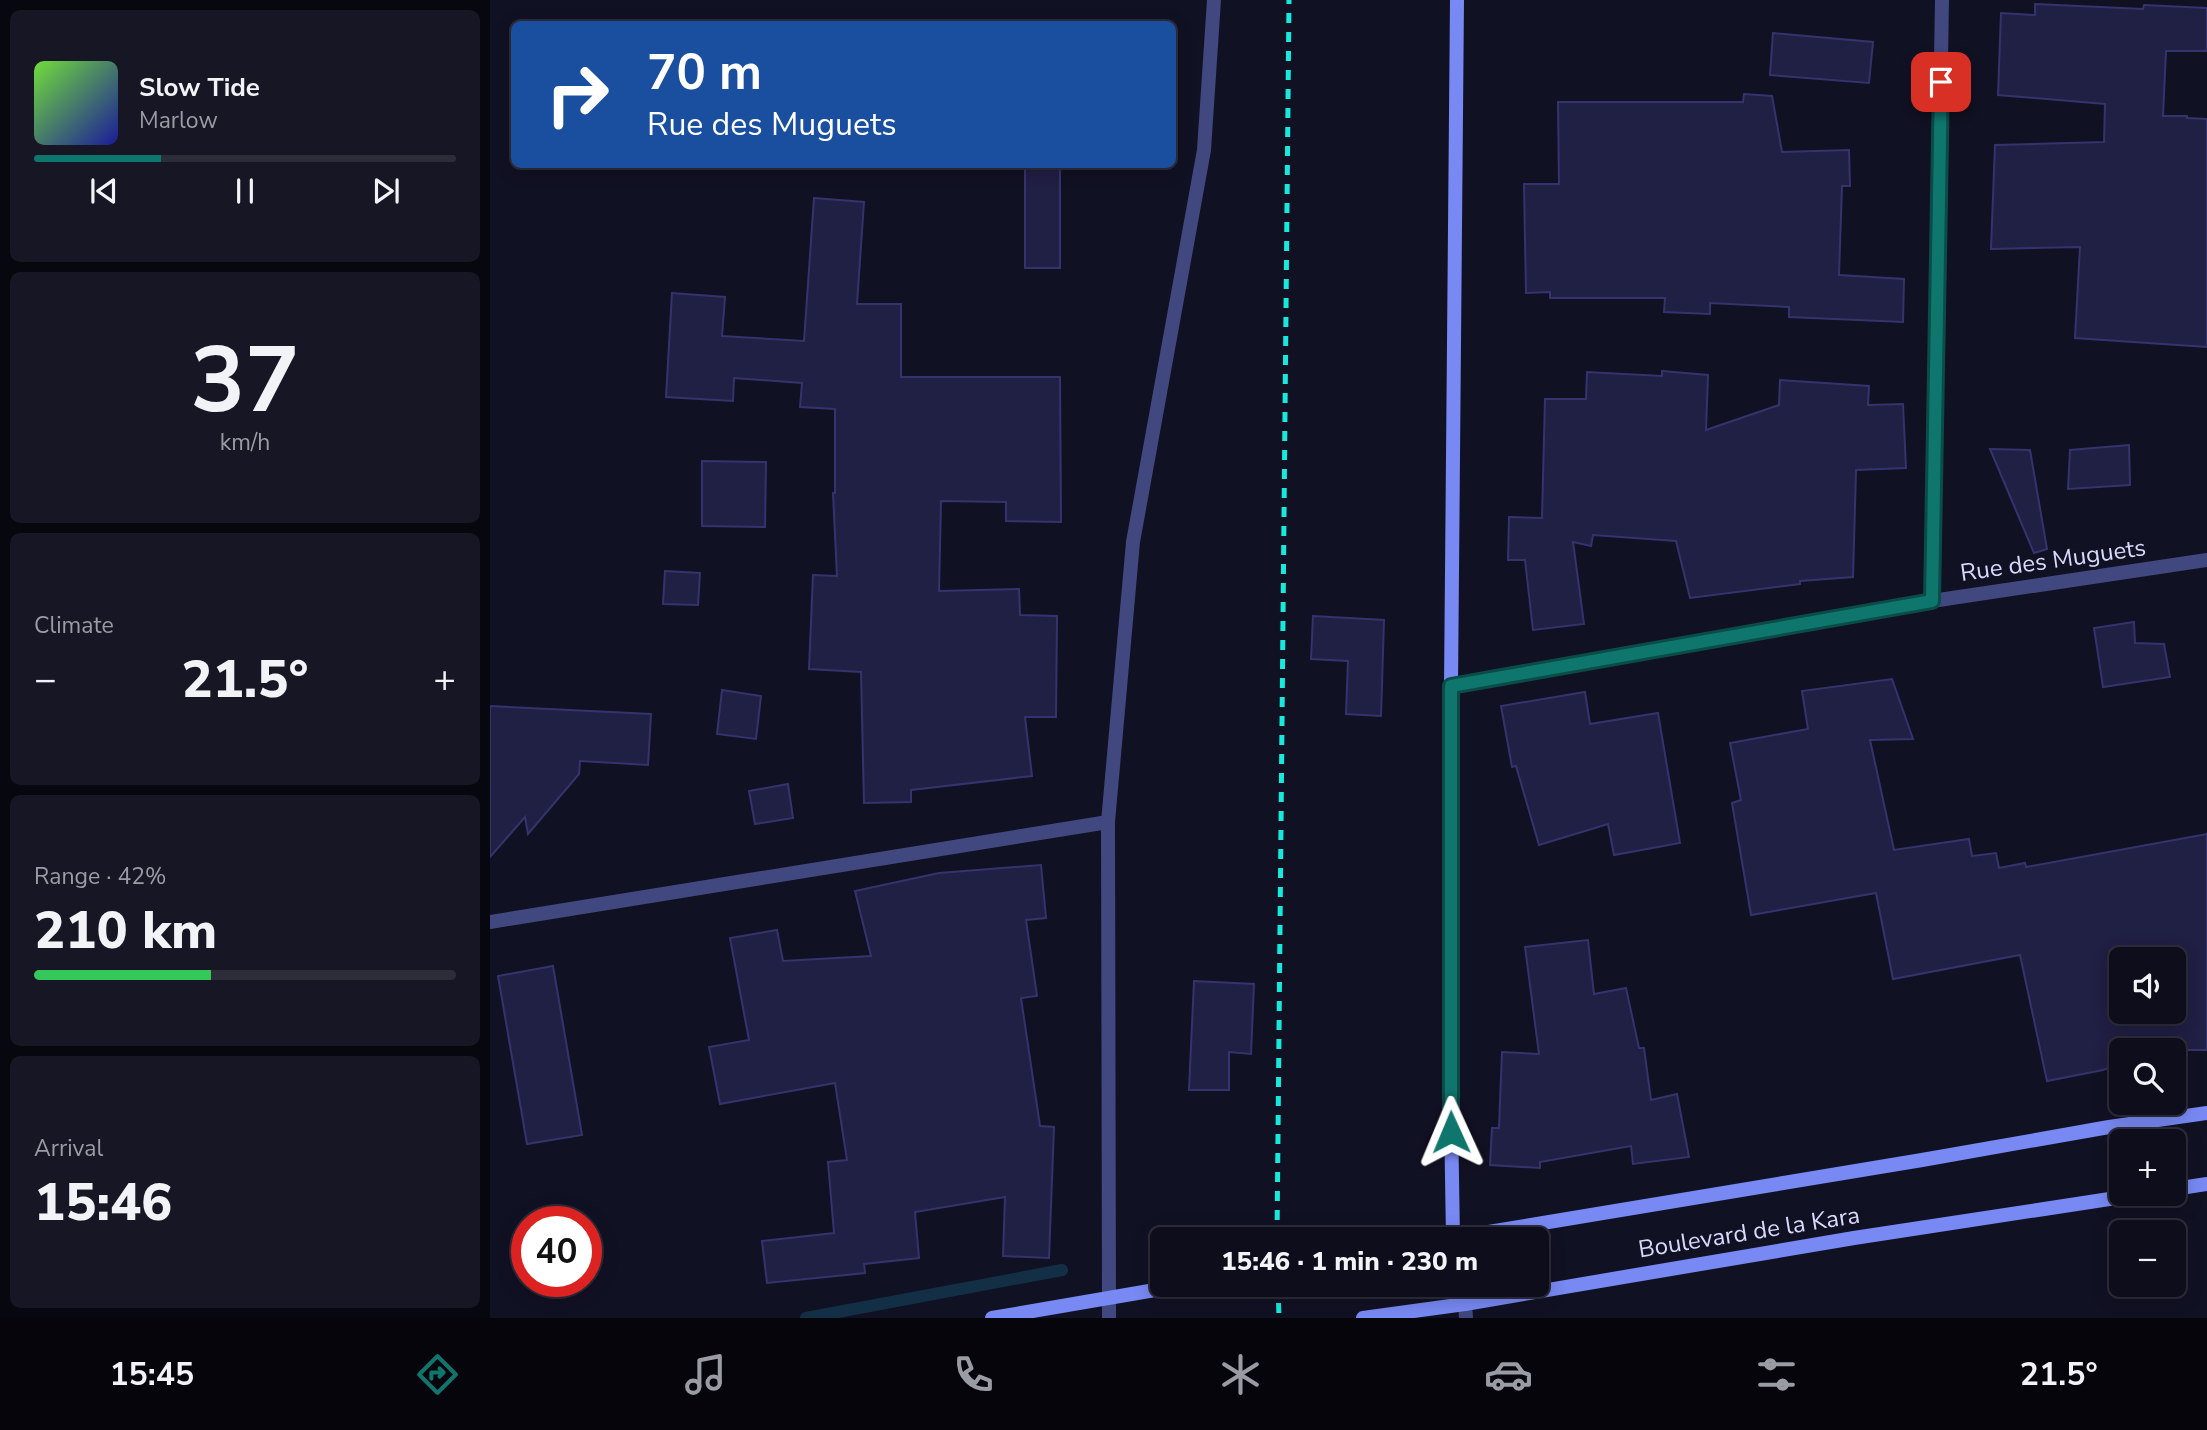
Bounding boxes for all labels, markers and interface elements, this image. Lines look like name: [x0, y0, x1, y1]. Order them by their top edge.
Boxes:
text: 70 m: [647, 39, 762, 106]
icon: right: [532, 49, 623, 140]
pin: [1911, 52, 1971, 112]
icon: arrive: [1922, 63, 1960, 101]
text: Slow Tide: [139, 70, 260, 105]
text: Rue des Muguets: [647, 103, 897, 146]
text: Marlow: [139, 105, 218, 136]
icon: previous: [85, 172, 123, 210]
icon: pause: [226, 172, 264, 210]
icon: next: [367, 172, 405, 210]
text: 37: [190, 319, 300, 443]
text: km/h: [220, 427, 270, 458]
street label: Rue des Muguets: [1958, 531, 2148, 589]
text: Climate: [34, 610, 114, 641]
text: 21.5°: [181, 644, 309, 715]
text: −: [34, 654, 57, 705]
text: +: [433, 654, 456, 705]
text: Range · 42%: [34, 861, 166, 892]
text: 210 km: [34, 895, 217, 966]
map controls: [2109, 947, 2186, 1297]
button: sound: [2109, 947, 2186, 1024]
button: search: [2109, 1038, 2186, 1115]
position arrow: [1414, 1095, 1488, 1169]
button: +: [2109, 1129, 2186, 1206]
text: Arrival: [34, 1133, 103, 1164]
text: 15:46: [34, 1167, 172, 1238]
street label: Boulevard de la Kara: [1636, 1199, 1862, 1265]
speed limit sign: 40: [511, 1206, 602, 1297]
button: −: [2109, 1220, 2186, 1297]
text: 15:46 · 1 min · 230 m: [1221, 1244, 1478, 1279]
icon: directions: [413, 1350, 462, 1399]
icon: music: [681, 1350, 730, 1399]
icon: phone: [949, 1350, 998, 1399]
icon: climate: [1216, 1350, 1265, 1399]
icon: car: [1484, 1350, 1533, 1399]
icon: filters: [1752, 1350, 1801, 1399]
text: 15:45: [109, 1353, 194, 1396]
text: 21.5°: [2020, 1353, 2098, 1396]

